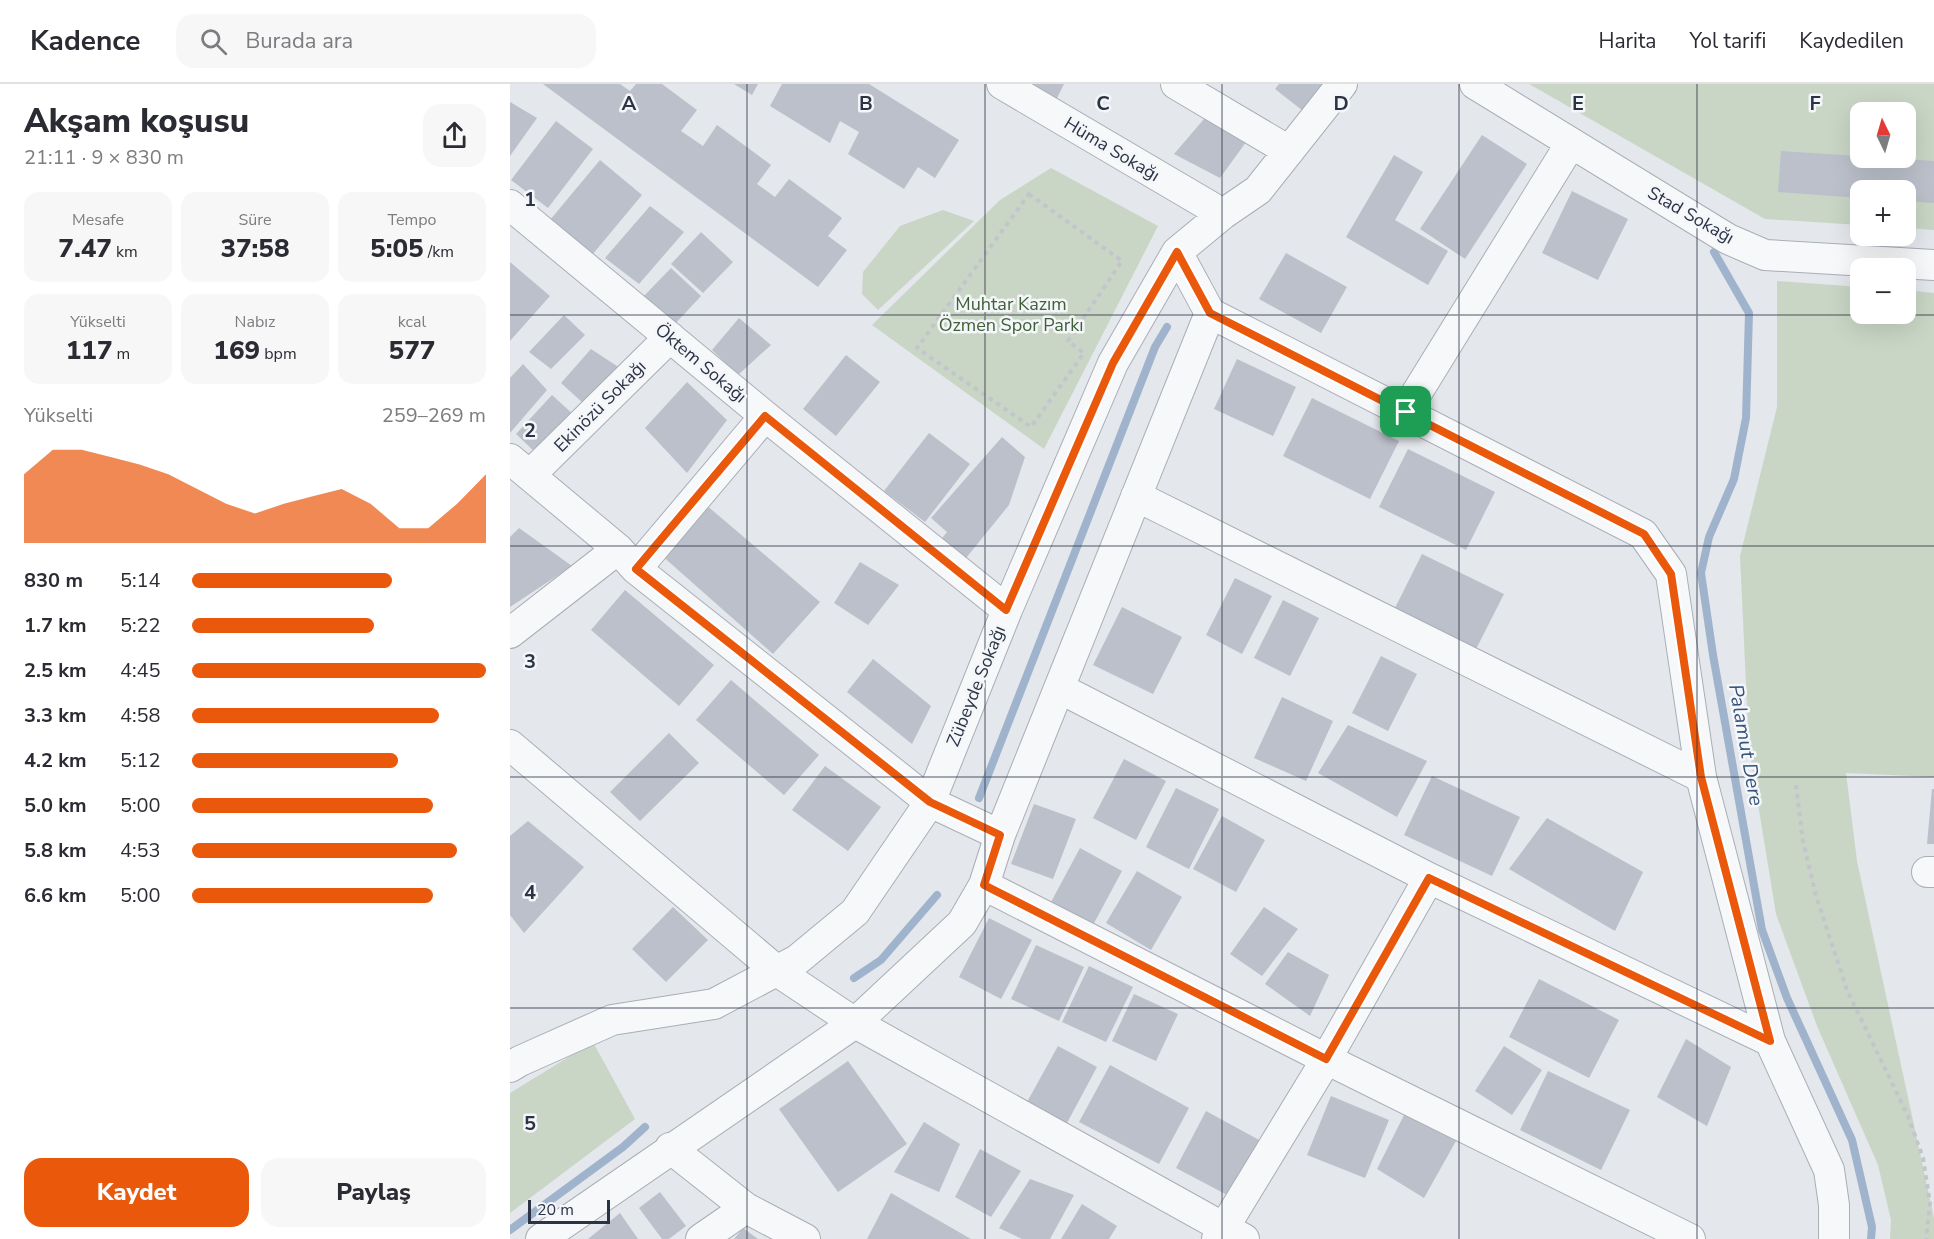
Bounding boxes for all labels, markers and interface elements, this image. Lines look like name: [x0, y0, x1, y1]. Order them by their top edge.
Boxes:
search box: [176, 14, 596, 68]
text: Kadence: [30, 22, 140, 60]
icon: search: [197, 25, 230, 58]
text: Burada ara: [245, 26, 353, 56]
text: Harita: [1598, 27, 1656, 55]
text: Yol tarifi: [1689, 27, 1766, 55]
text: Kaydedilen: [1799, 27, 1904, 55]
text: A: [622, 90, 637, 117]
text: B: [859, 90, 873, 117]
text: C: [1096, 90, 1110, 117]
text: D: [1333, 90, 1349, 117]
text: E: [1572, 90, 1584, 117]
text: F: [1809, 90, 1821, 117]
text: Akşam koşusu: [24, 99, 249, 144]
north arrow: [1850, 102, 1916, 168]
map controls: [1850, 102, 1916, 324]
button: share: [423, 104, 486, 167]
street label: Hüma Sokağı: [1060, 111, 1164, 187]
text: 21:11 · 9 × 830 m: [24, 144, 184, 171]
button: +: [1850, 180, 1916, 246]
street label: Stad Sokağı: [1643, 181, 1739, 249]
text: 1: [524, 186, 536, 213]
text: Mesafe: [72, 209, 124, 231]
text: Süre: [239, 209, 271, 231]
text: Tempo: [388, 209, 436, 231]
text: 7.47: [58, 231, 112, 266]
text: 37:58: [220, 231, 290, 266]
text: 5:05: [370, 231, 424, 266]
text: km: [112, 241, 138, 263]
text: /km: [424, 241, 454, 263]
button: −: [1850, 258, 1916, 324]
park label: Muhtar Kazım Özmen Spor Parkı: [939, 292, 1083, 337]
text: Yükselti: [70, 311, 126, 333]
text: Nabız: [235, 311, 275, 333]
text: kcal: [398, 311, 426, 333]
street label: Öktem Sokağı: [650, 318, 752, 408]
text: 117: [66, 333, 113, 368]
text: 169: [213, 333, 260, 368]
text: 577: [389, 333, 435, 368]
text: m: [113, 343, 130, 365]
text: bpm: [260, 343, 297, 365]
street label: Ekinözü Sokağı: [549, 355, 651, 457]
pin: [1380, 386, 1431, 437]
icon: arrive: [1389, 395, 1422, 428]
text: Yükselti: [24, 402, 93, 429]
text: 259–269 m: [382, 402, 486, 429]
text: 2: [524, 417, 536, 444]
text: 830 m: [24, 567, 83, 594]
text: 5:14: [120, 567, 161, 594]
text: 1.7 km: [24, 612, 87, 639]
text: 5:22: [120, 612, 161, 639]
street label: Zübeyde Sokağı: [941, 622, 1011, 750]
text: 3: [524, 648, 536, 675]
text: 2.5 km: [24, 657, 87, 684]
text: 4:45: [120, 657, 161, 684]
water label: Palamut Dere: [1722, 682, 1770, 808]
text: 3.3 km: [24, 702, 87, 729]
text: 4:58: [120, 702, 161, 729]
text: 4.2 km: [24, 747, 87, 774]
text: 5:12: [120, 747, 161, 774]
text: 5.0 km: [24, 792, 87, 819]
text: 5:00: [120, 792, 161, 819]
text: 5.8 km: [24, 837, 87, 864]
text: 4:53: [120, 837, 161, 864]
text: 4: [524, 879, 536, 906]
text: 6.6 km: [24, 882, 87, 909]
text: 5:00: [120, 882, 161, 909]
text: 5: [524, 1110, 536, 1137]
button: Kaydet: [24, 1158, 249, 1227]
button: Paylaş: [261, 1158, 486, 1227]
scale bar: [528, 1197, 610, 1224]
text: 20 m: [537, 1199, 574, 1221]

